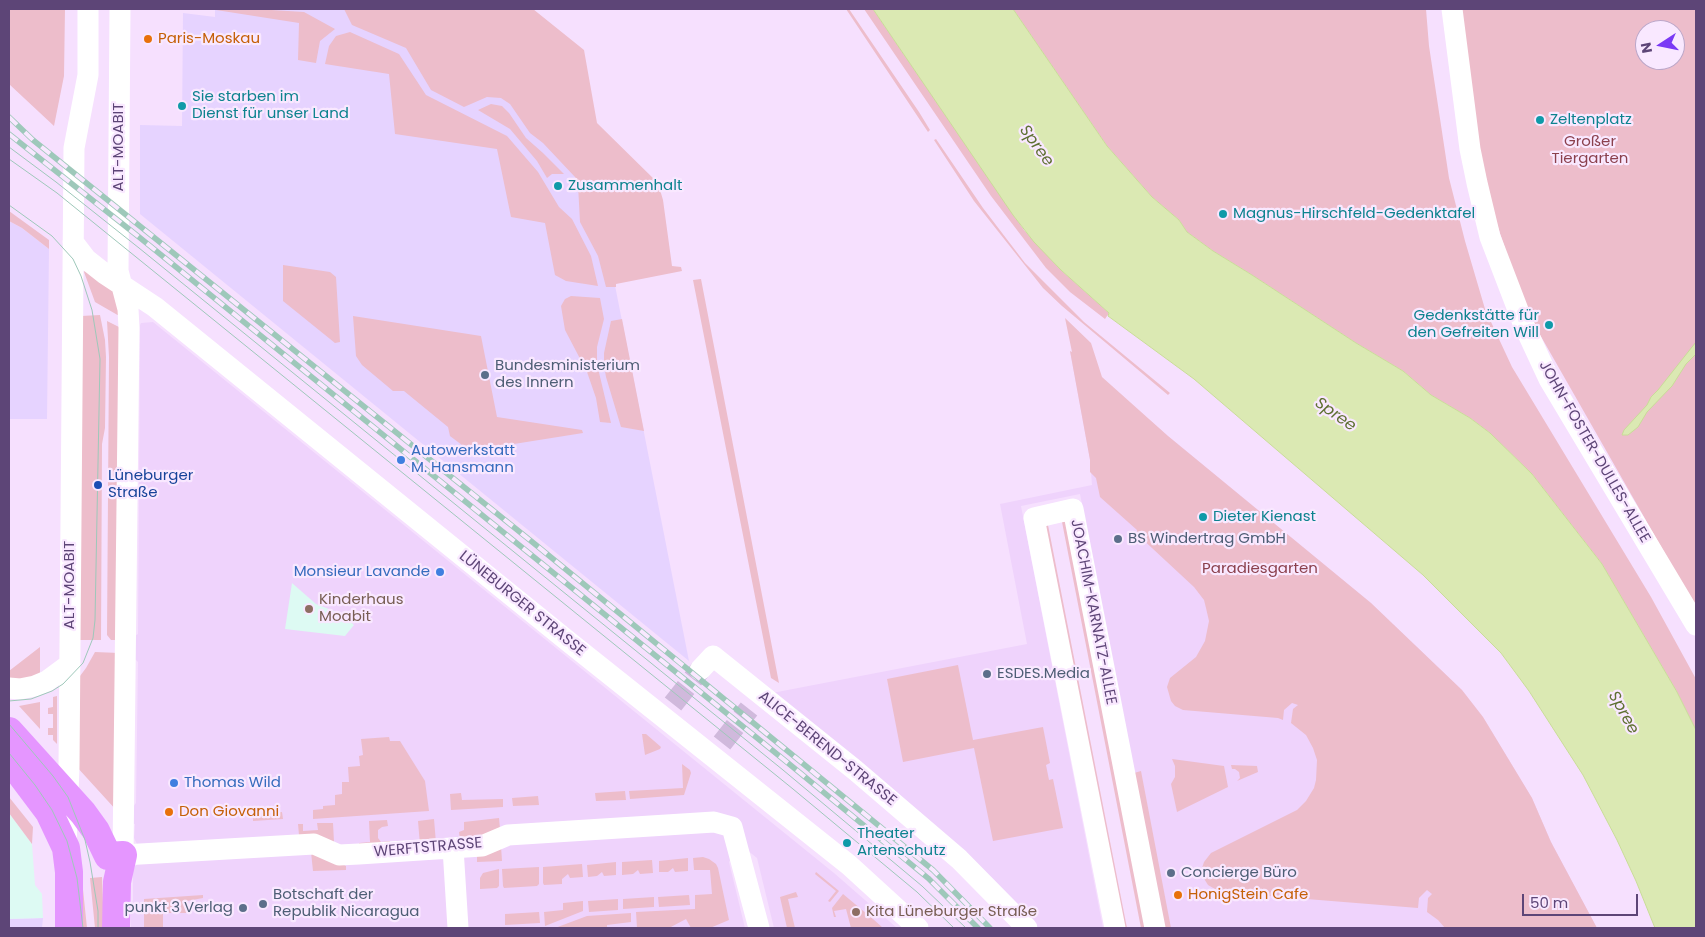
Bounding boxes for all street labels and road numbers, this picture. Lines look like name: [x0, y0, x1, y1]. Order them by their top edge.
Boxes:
street label: ALT-MOABIT: [110, 103, 128, 191]
street label: JOHN-FOSTER-DULLES-ALLEE: [1534, 358, 1654, 546]
street label: JOACHIM-KARNATZ-ALLEE: [1066, 518, 1120, 706]
street label: ALT-MOABIT: [61, 541, 79, 629]
street label: LÜNEBURGER STRASSE: [455, 548, 589, 660]
street label: ALICE-BEREND-STRASSE: [754, 688, 900, 810]
street label: WERFTSTRASSE: [373, 834, 483, 862]

